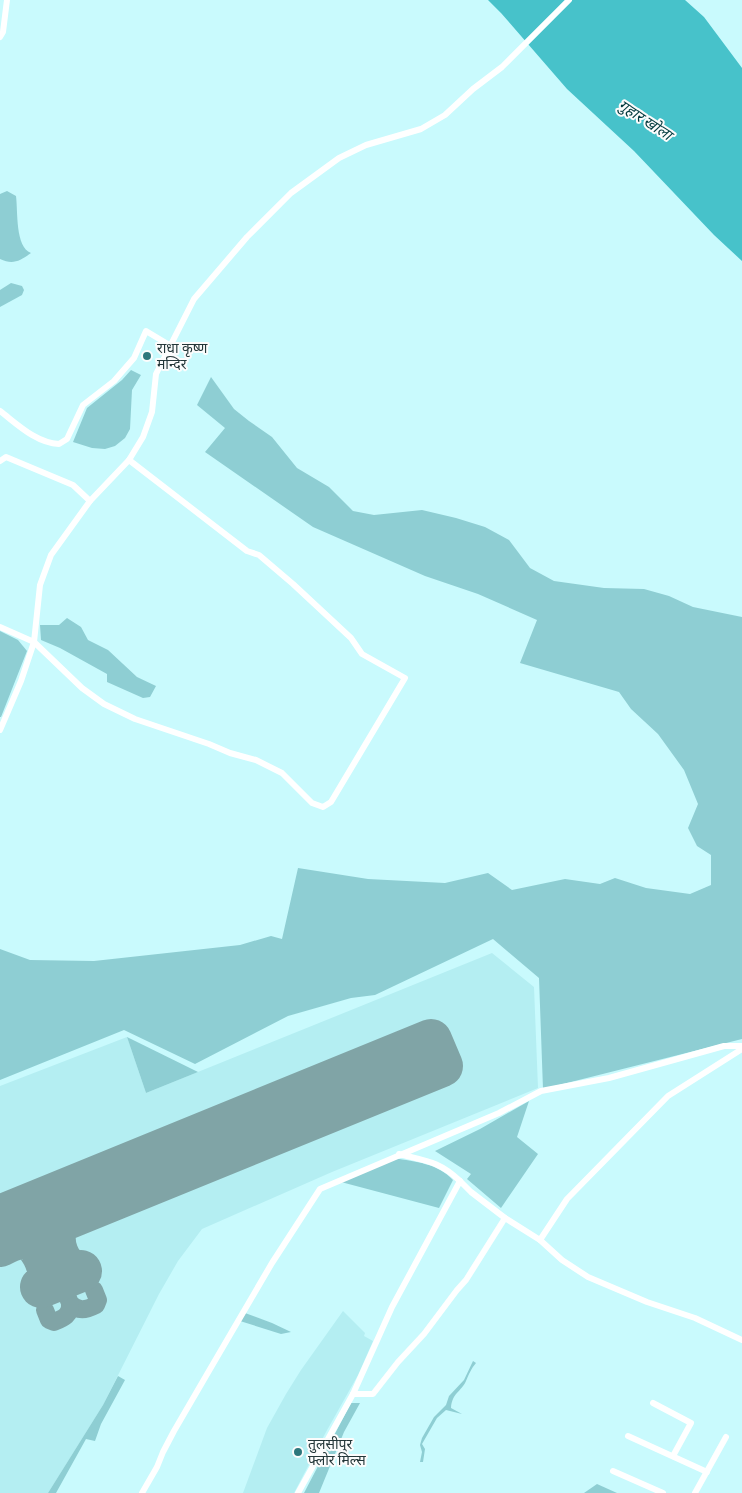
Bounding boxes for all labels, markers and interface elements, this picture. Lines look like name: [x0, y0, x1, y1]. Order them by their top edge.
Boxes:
water label: गुहार खोला: [614, 95, 678, 146]
place label: राधा कृष्ण मन्दिर: [157, 339, 208, 373]
marker: राधा कृष्ण मन्दिर: [141, 350, 153, 362]
place label: तुलसीपुर फ्लोर मिल्स: [308, 1435, 366, 1469]
marker: तुलसीपुर फ्लोर मिल्स: [292, 1446, 304, 1458]

